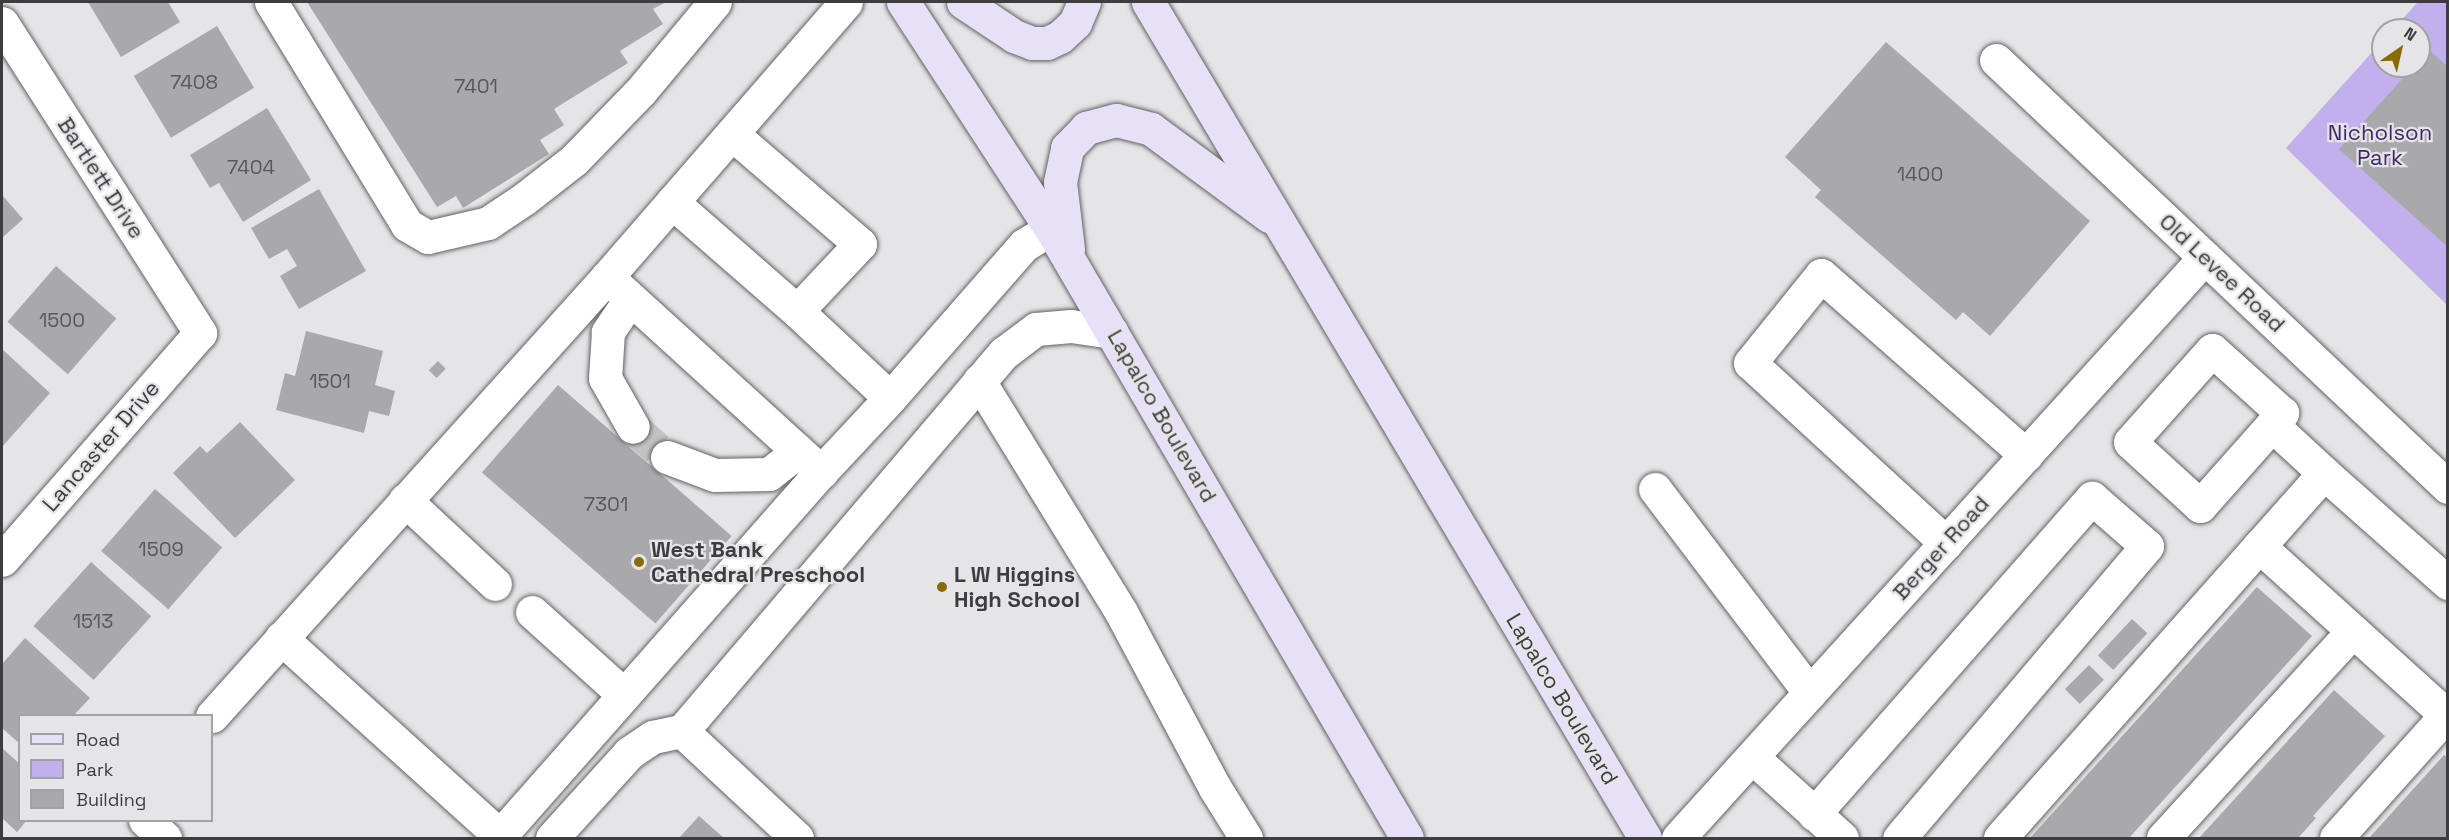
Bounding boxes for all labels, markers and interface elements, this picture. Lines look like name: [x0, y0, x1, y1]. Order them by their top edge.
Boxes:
north arrow: [2371, 18, 2431, 78]
text: N: [2400, 23, 2421, 46]
house number: 7408: [170, 70, 218, 94]
house number: 7401: [454, 74, 498, 98]
street label: Bartlett Drive: [52, 112, 150, 244]
park label: Nicholson Park: [2328, 119, 2432, 170]
house number: 7404: [227, 155, 275, 179]
house number: 1400: [1897, 162, 1943, 186]
street label: Old Levee Road: [2154, 208, 2290, 338]
house number: 1500: [39, 308, 85, 332]
street label: Lapalco Boulevard: [1102, 325, 1222, 507]
house number: 1501: [309, 369, 351, 393]
street label: Lancaster Drive: [37, 375, 165, 517]
street label: Berger Road: [1888, 491, 1994, 605]
house number: 7301: [584, 492, 628, 516]
place label: West Bank Cathedral Preschool: [651, 536, 865, 588]
house number: 1509: [138, 537, 184, 561]
marker: West Bank Cathedral Preschool: [632, 555, 646, 569]
place label: L W Higgins High School: [954, 561, 1080, 612]
marker: L W Higgins High School: [935, 580, 949, 594]
house number: 1513: [73, 609, 113, 633]
street label: Lapalco Boulevard: [1500, 609, 1624, 789]
legend: [18, 714, 213, 822]
text: Road: [76, 728, 120, 751]
text: Park: [76, 758, 113, 781]
text: Building: [76, 788, 146, 811]

